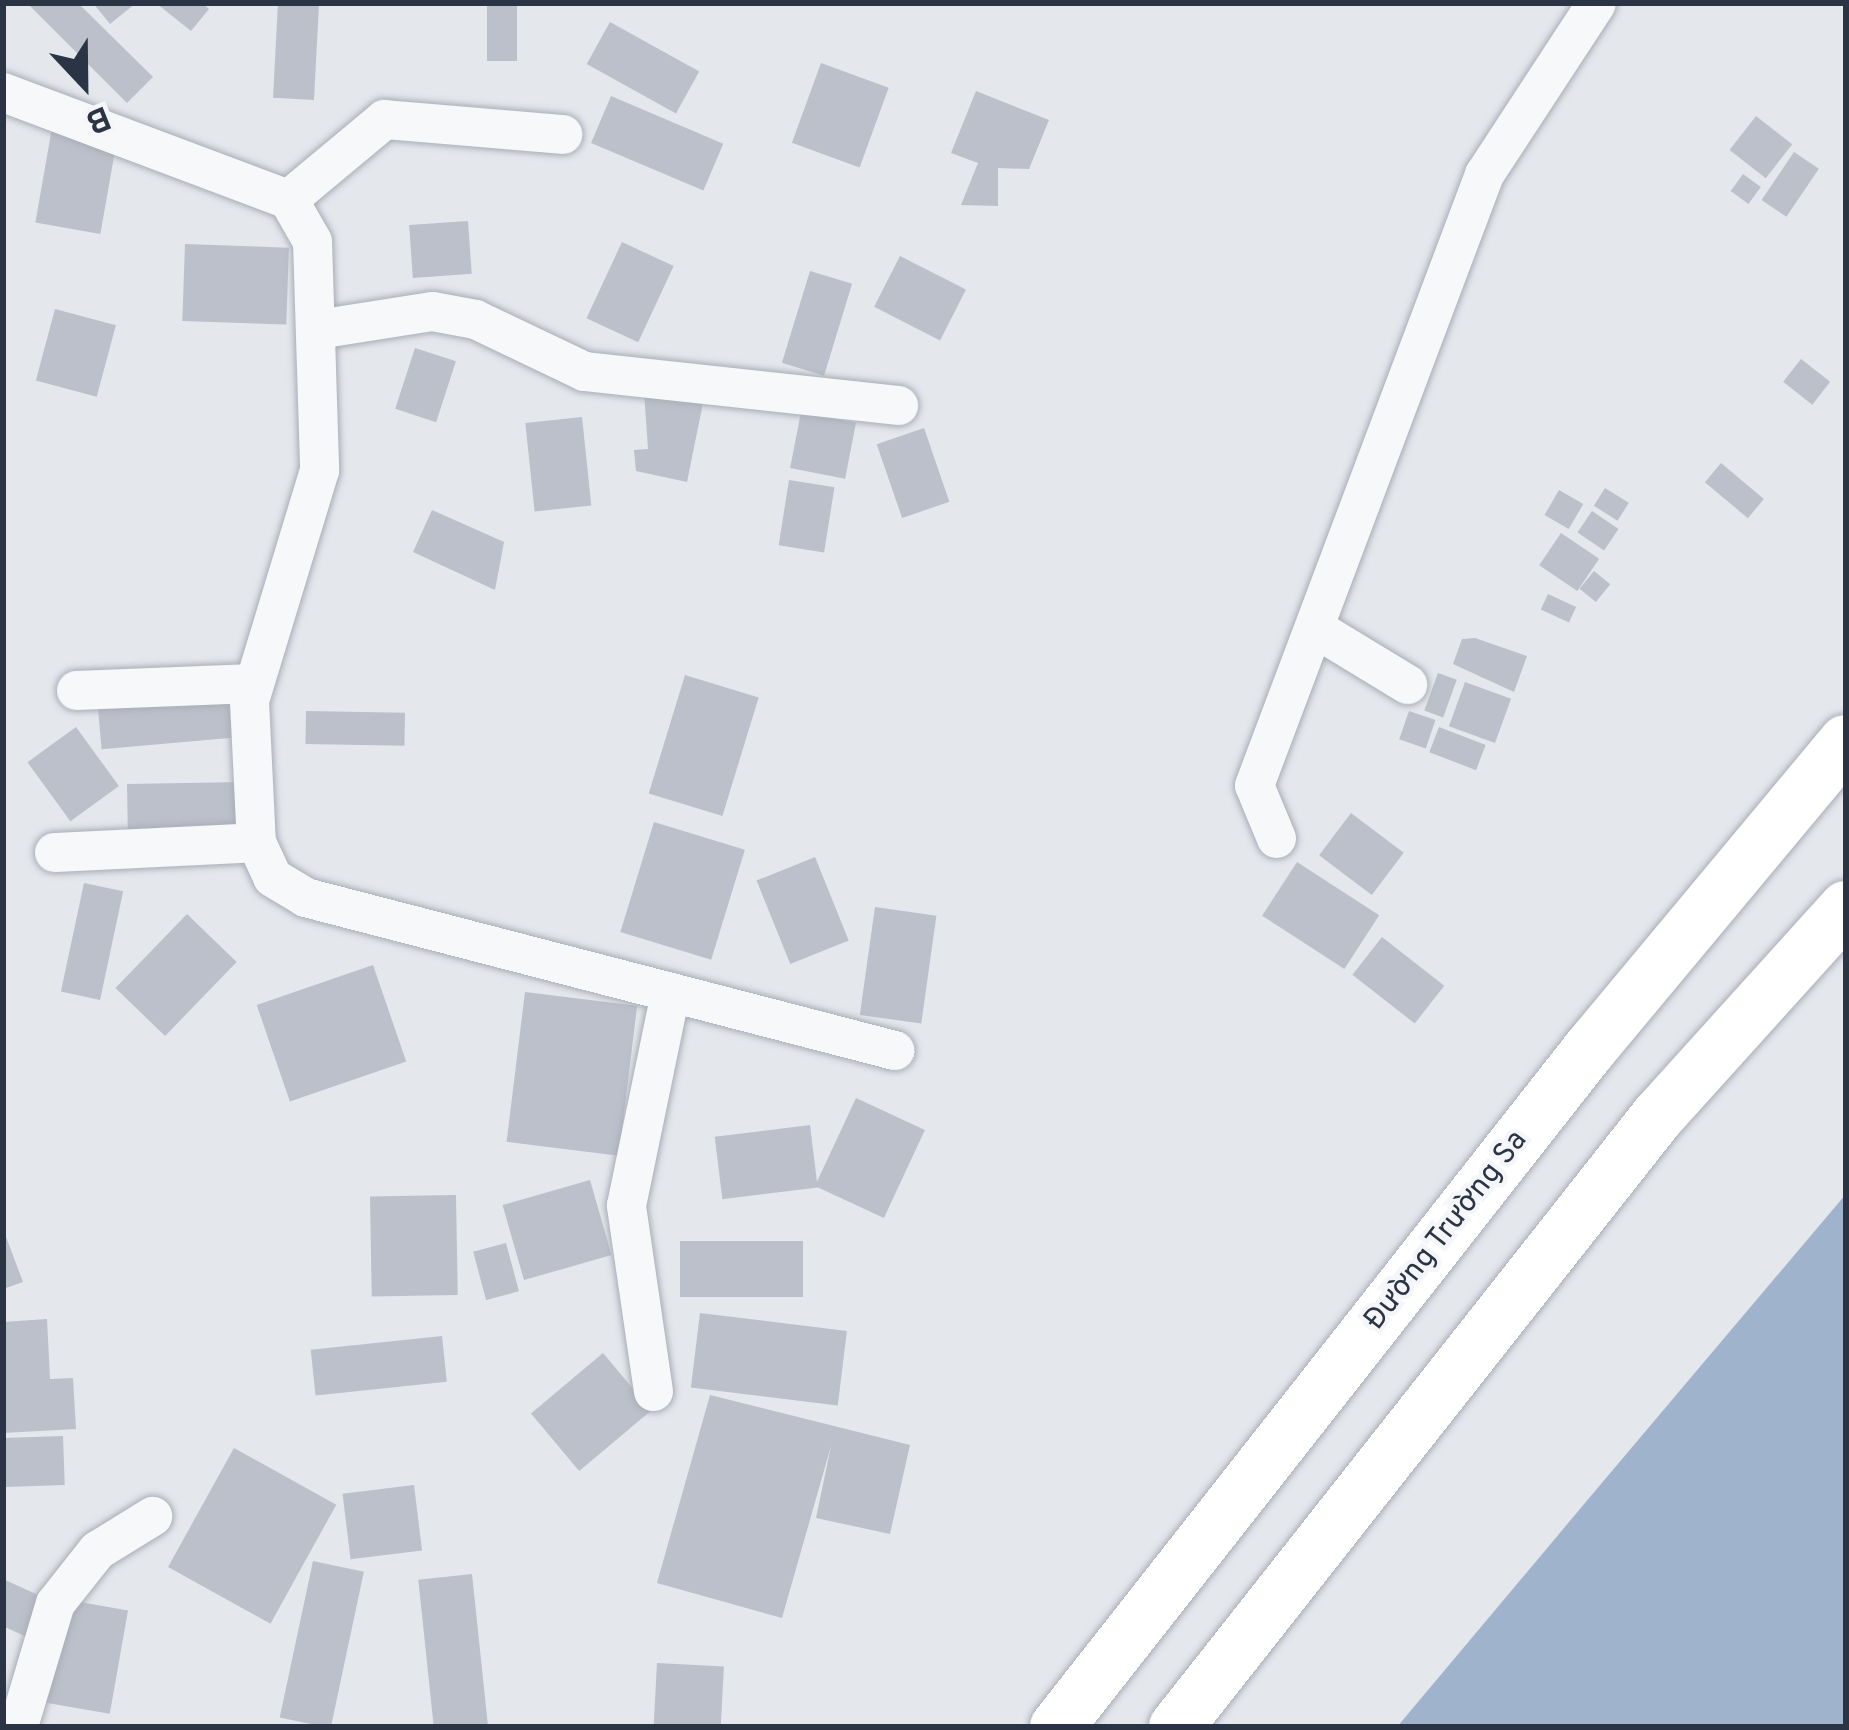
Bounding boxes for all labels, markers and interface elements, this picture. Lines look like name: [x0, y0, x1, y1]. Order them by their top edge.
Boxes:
north arrow: [24, 24, 144, 144]
text: B: [79, 94, 116, 141]
street label: Đường Trường Sa: [1358, 1124, 1536, 1338]

